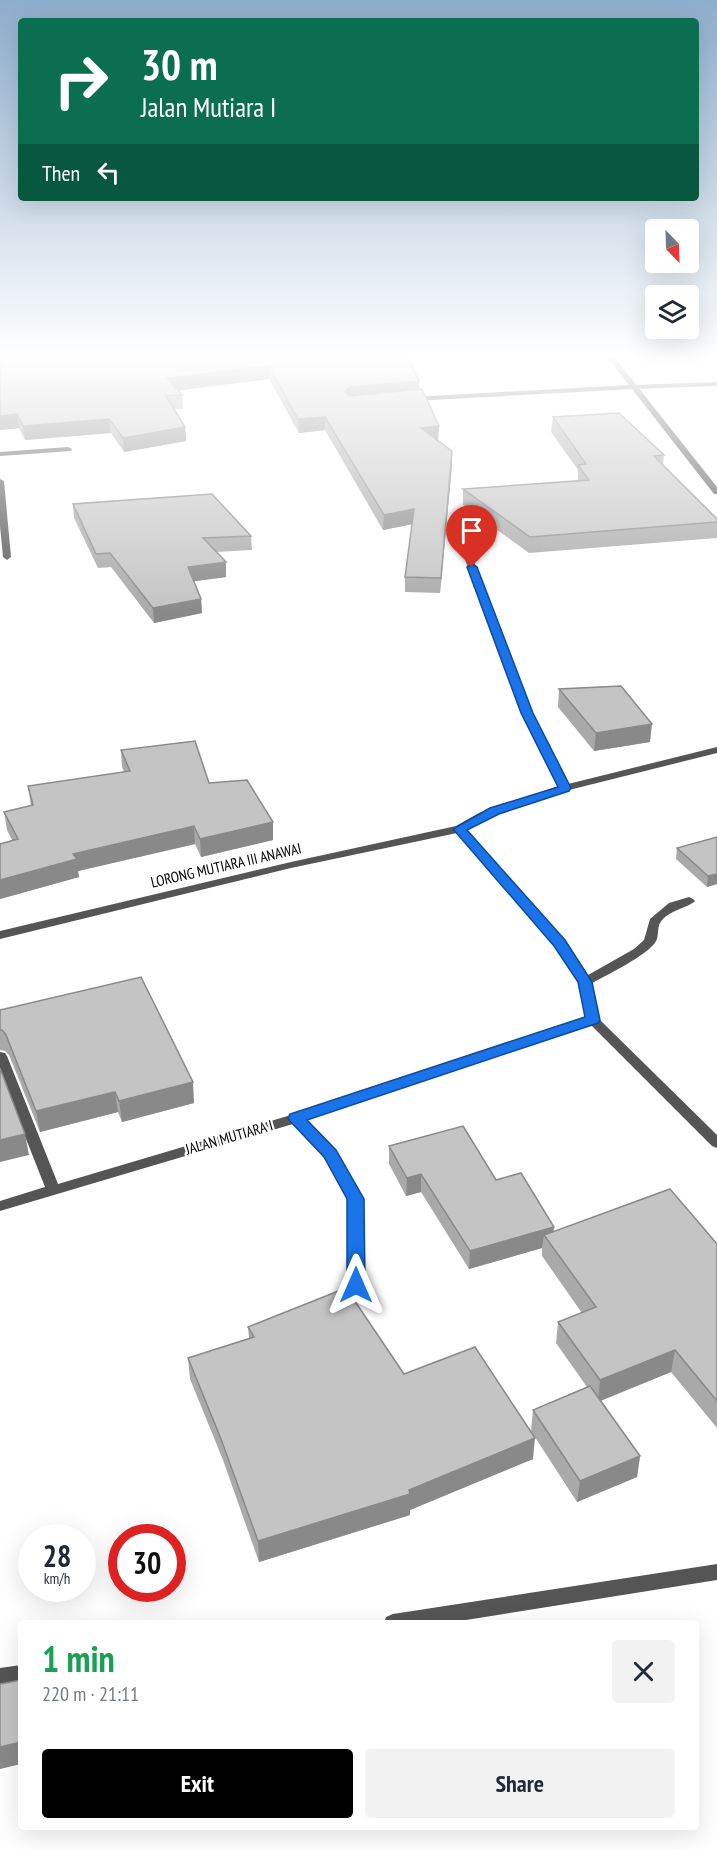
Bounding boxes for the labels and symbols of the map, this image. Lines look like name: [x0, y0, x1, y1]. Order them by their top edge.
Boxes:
north arrow: [645, 219, 699, 273]
pin: [446, 505, 497, 567]
street label: LORONG MUTIARA III ANAWAI: [149, 838, 303, 892]
street label: JALAN MUTIARA I: [182, 1115, 275, 1159]
position arrow: [324, 1253, 388, 1317]
speed limit sign: 30: [108, 1524, 186, 1602]

